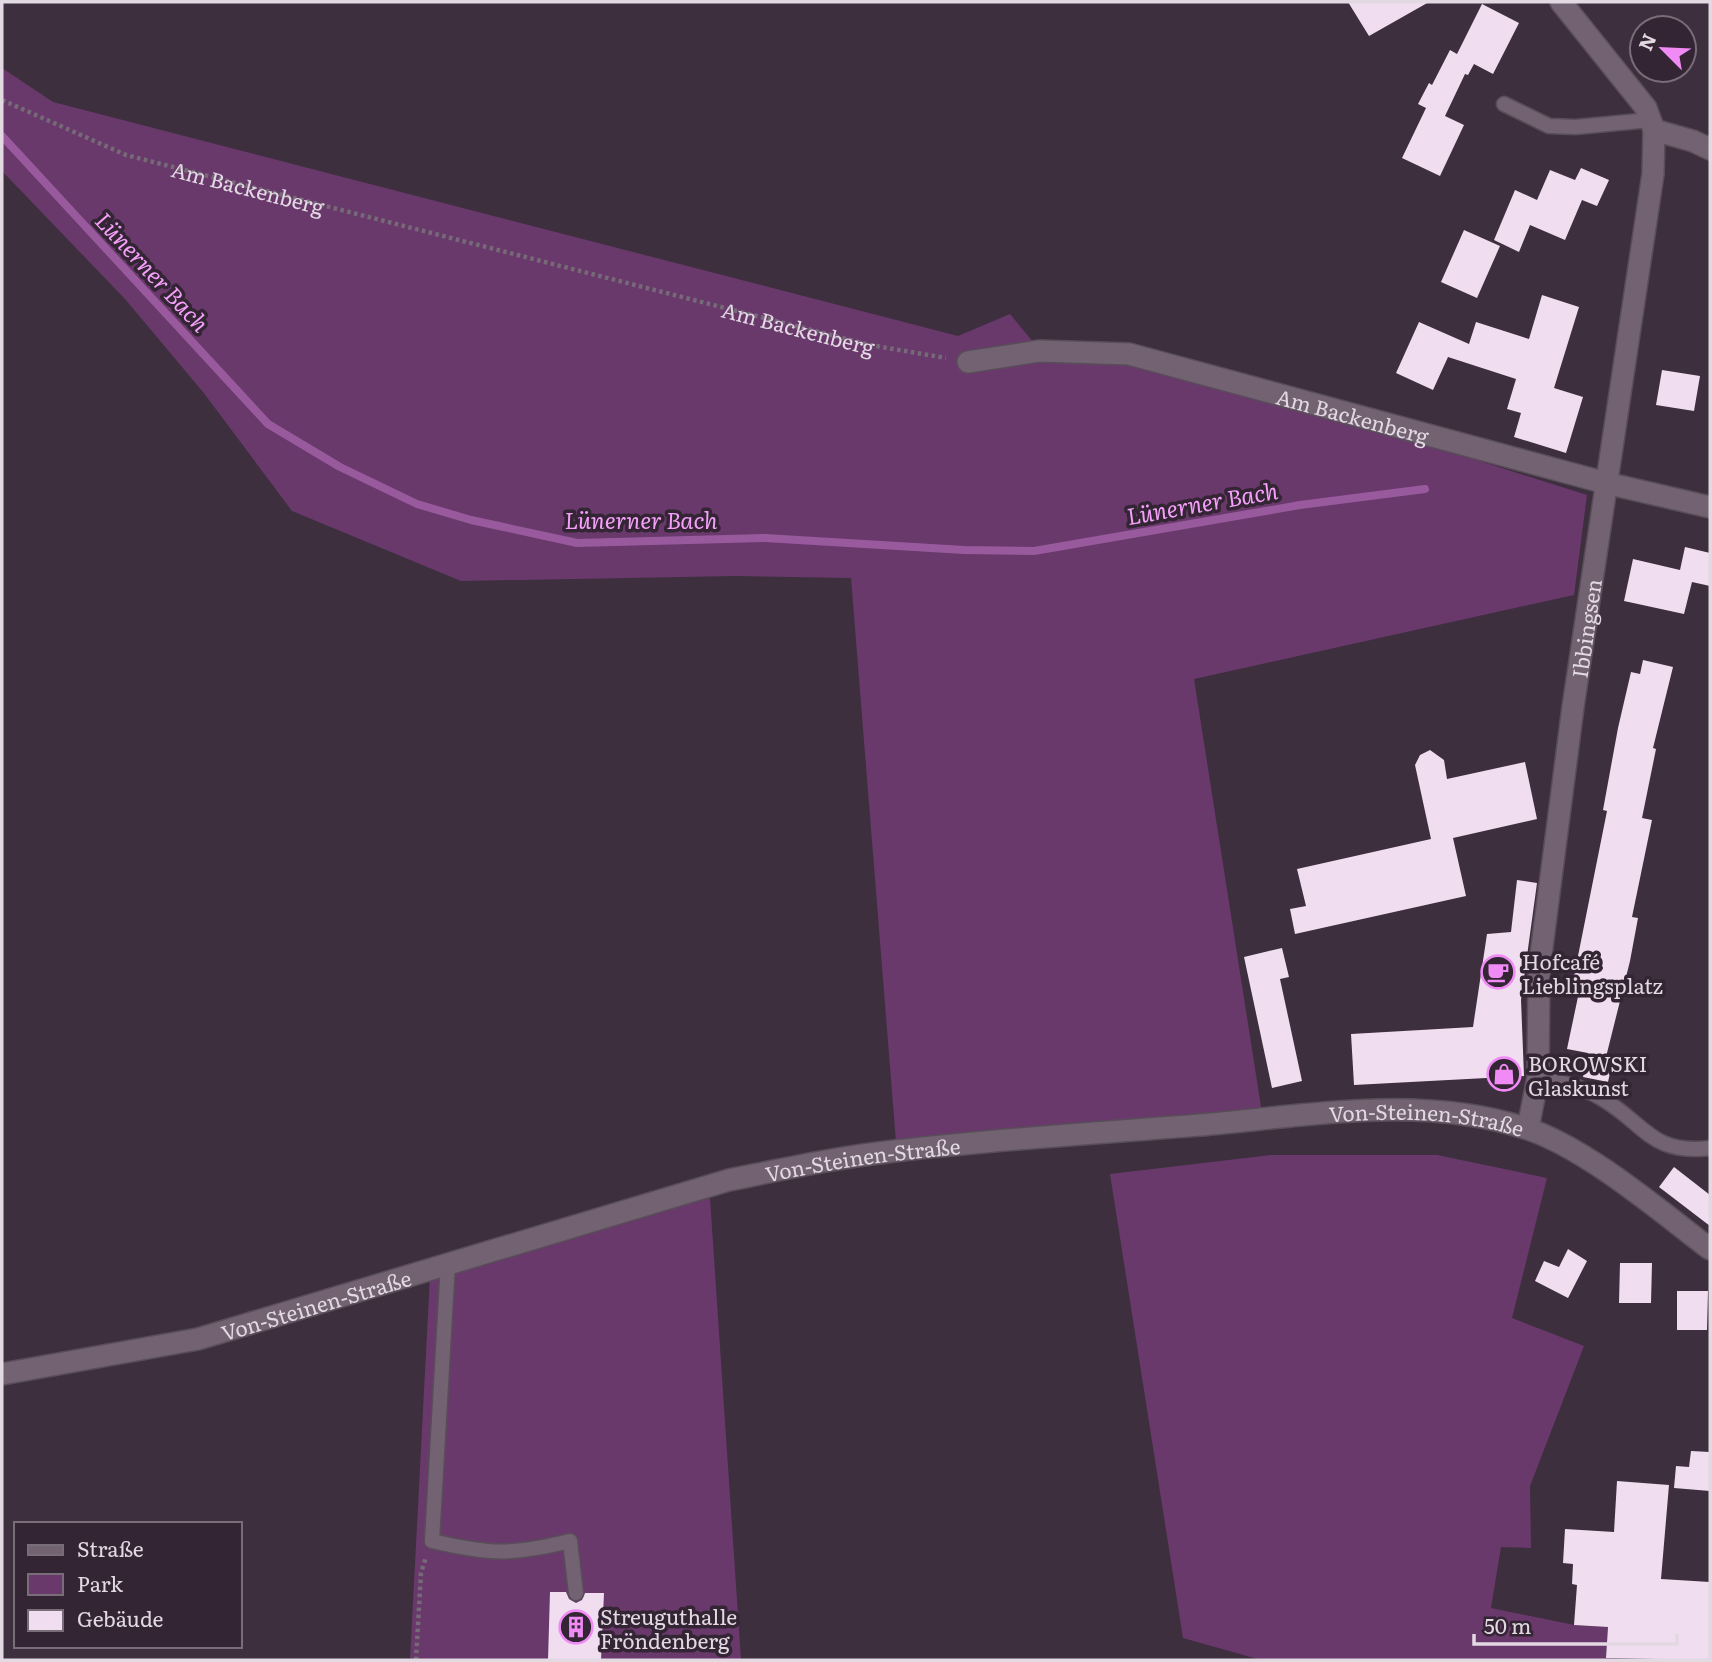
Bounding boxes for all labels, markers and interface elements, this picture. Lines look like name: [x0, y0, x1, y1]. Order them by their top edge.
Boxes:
north arrow: [1628, 14, 1698, 84]
text: N: [1631, 29, 1663, 55]
street label: Am Backenberg: [169, 152, 328, 221]
water label: Lünerner Bach: [88, 203, 218, 339]
street label: Am Backenberg: [719, 292, 879, 361]
street label: Am Backenberg: [1273, 379, 1433, 450]
water label: Lünerner Bach: [1124, 472, 1281, 532]
water label: Lünerner Bach: [565, 502, 718, 536]
street label: Ibbingsen: [1562, 576, 1608, 680]
place label: Hofcafé Lieblingsplatz: [1522, 945, 1663, 1000]
cafe icon: Hofcafé Lieblingsplatz: [1479, 953, 1517, 991]
place label: BOROWSKI Glaskunst: [1528, 1047, 1647, 1102]
shop icon: BOROWSKI Glaskunst: [1485, 1055, 1523, 1093]
street label: Von-Steinen-Straße: [1328, 1094, 1529, 1142]
street label: Von-Steinen-Straße: [762, 1129, 962, 1188]
street label: Von-Steinen-Straße: [217, 1261, 415, 1347]
legend: [14, 1522, 242, 1648]
text: Straße: [77, 1532, 144, 1563]
text: Park: [77, 1567, 123, 1598]
place label: Streuguthalle Fröndenberg: [600, 1600, 737, 1655]
text: Gebäude: [77, 1602, 164, 1633]
scale bar: [1474, 1602, 1677, 1646]
building icon: Streuguthalle Fröndenberg: [557, 1608, 595, 1646]
text: 50 m: [1484, 1609, 1531, 1640]

